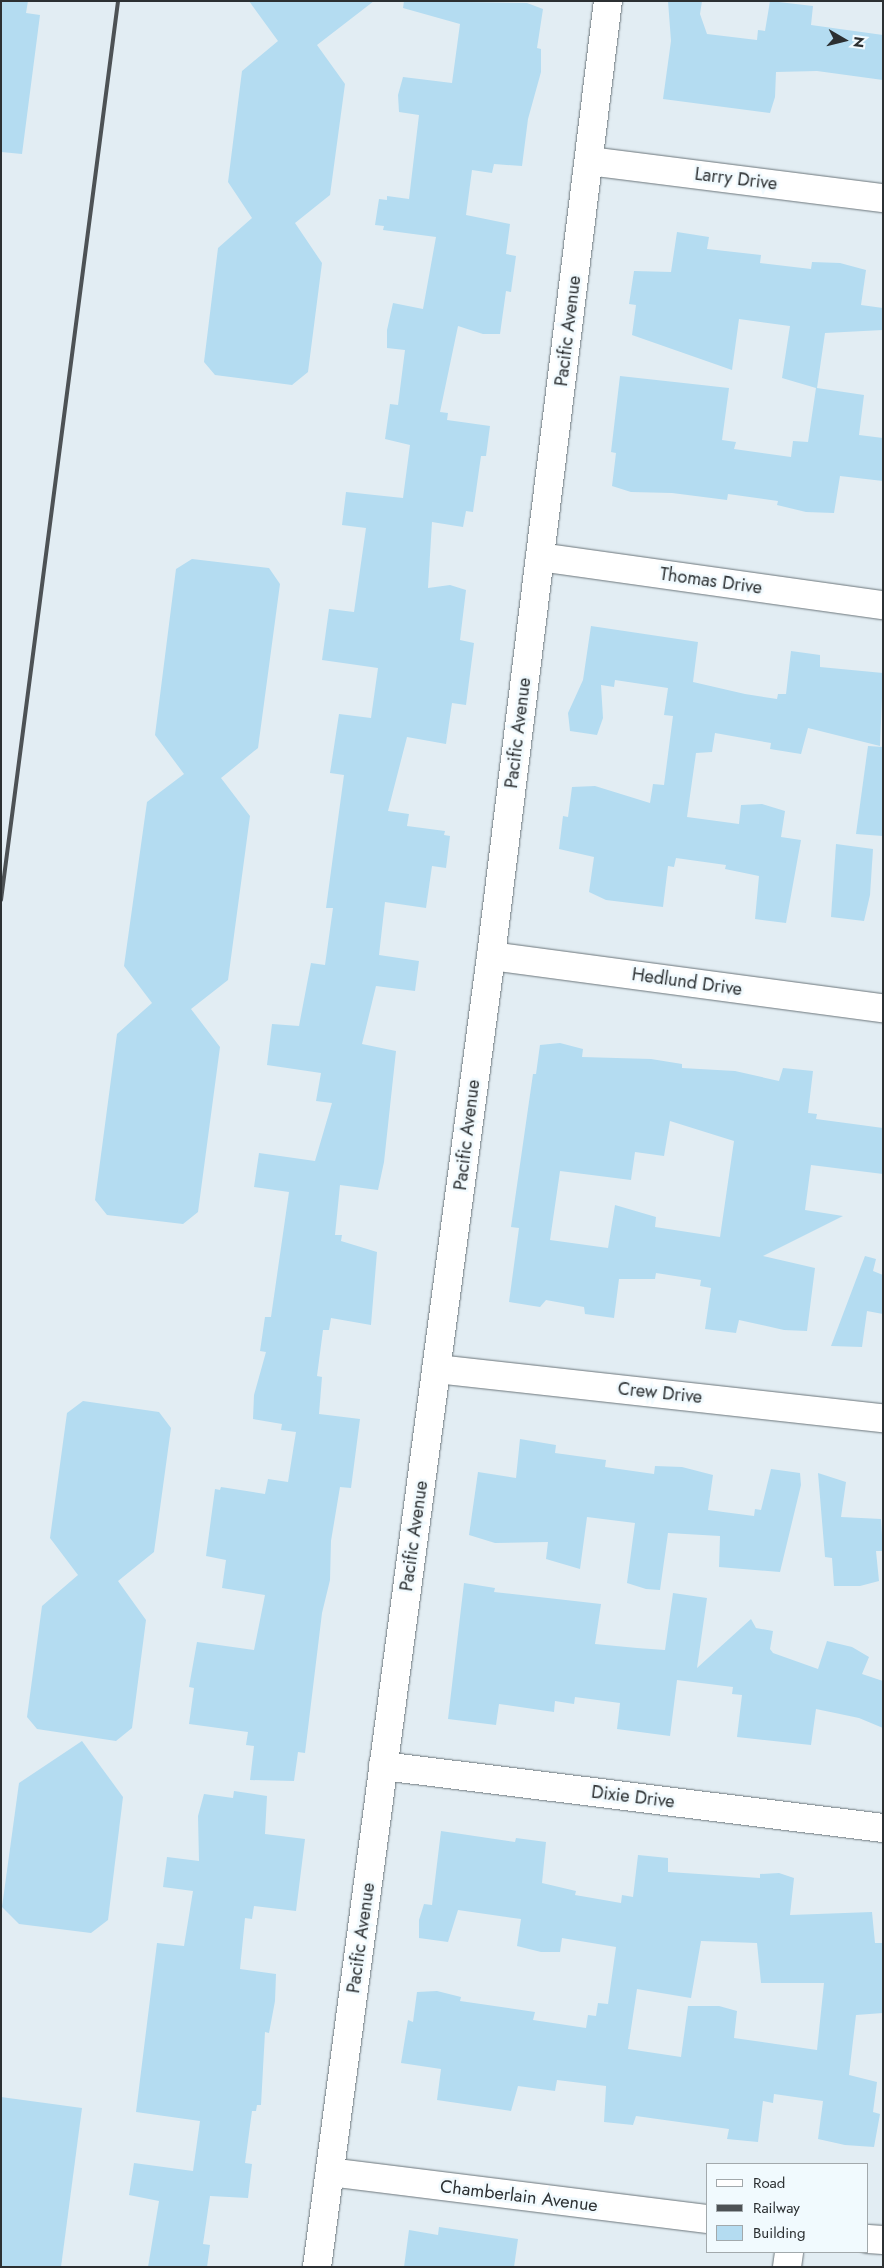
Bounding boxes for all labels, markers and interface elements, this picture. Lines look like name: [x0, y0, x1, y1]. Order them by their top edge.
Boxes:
north arrow: [819, 15, 869, 65]
text: N: [848, 35, 870, 49]
street label: Larry Drive: [694, 163, 778, 195]
street label: Pacific Avenue: [551, 275, 585, 387]
street label: Thomas Drive: [658, 563, 764, 599]
street label: Pacific Avenue: [501, 677, 535, 789]
street label: Hedlund Drive: [630, 964, 744, 1000]
street label: Pacific Avenue: [450, 1079, 484, 1191]
street label: Crew Drive: [617, 1378, 703, 1408]
street label: Pacific Avenue: [396, 1479, 432, 1593]
street label: Dixie Drive: [590, 1781, 676, 1813]
street label: Pacific Avenue: [343, 1881, 379, 1995]
legend: [706, 2163, 869, 2253]
text: Road: [753, 2172, 785, 2194]
street label: Chamberlain Avenue: [439, 2176, 599, 2216]
text: Railway: [753, 2197, 800, 2219]
text: Building: [753, 2222, 805, 2244]

